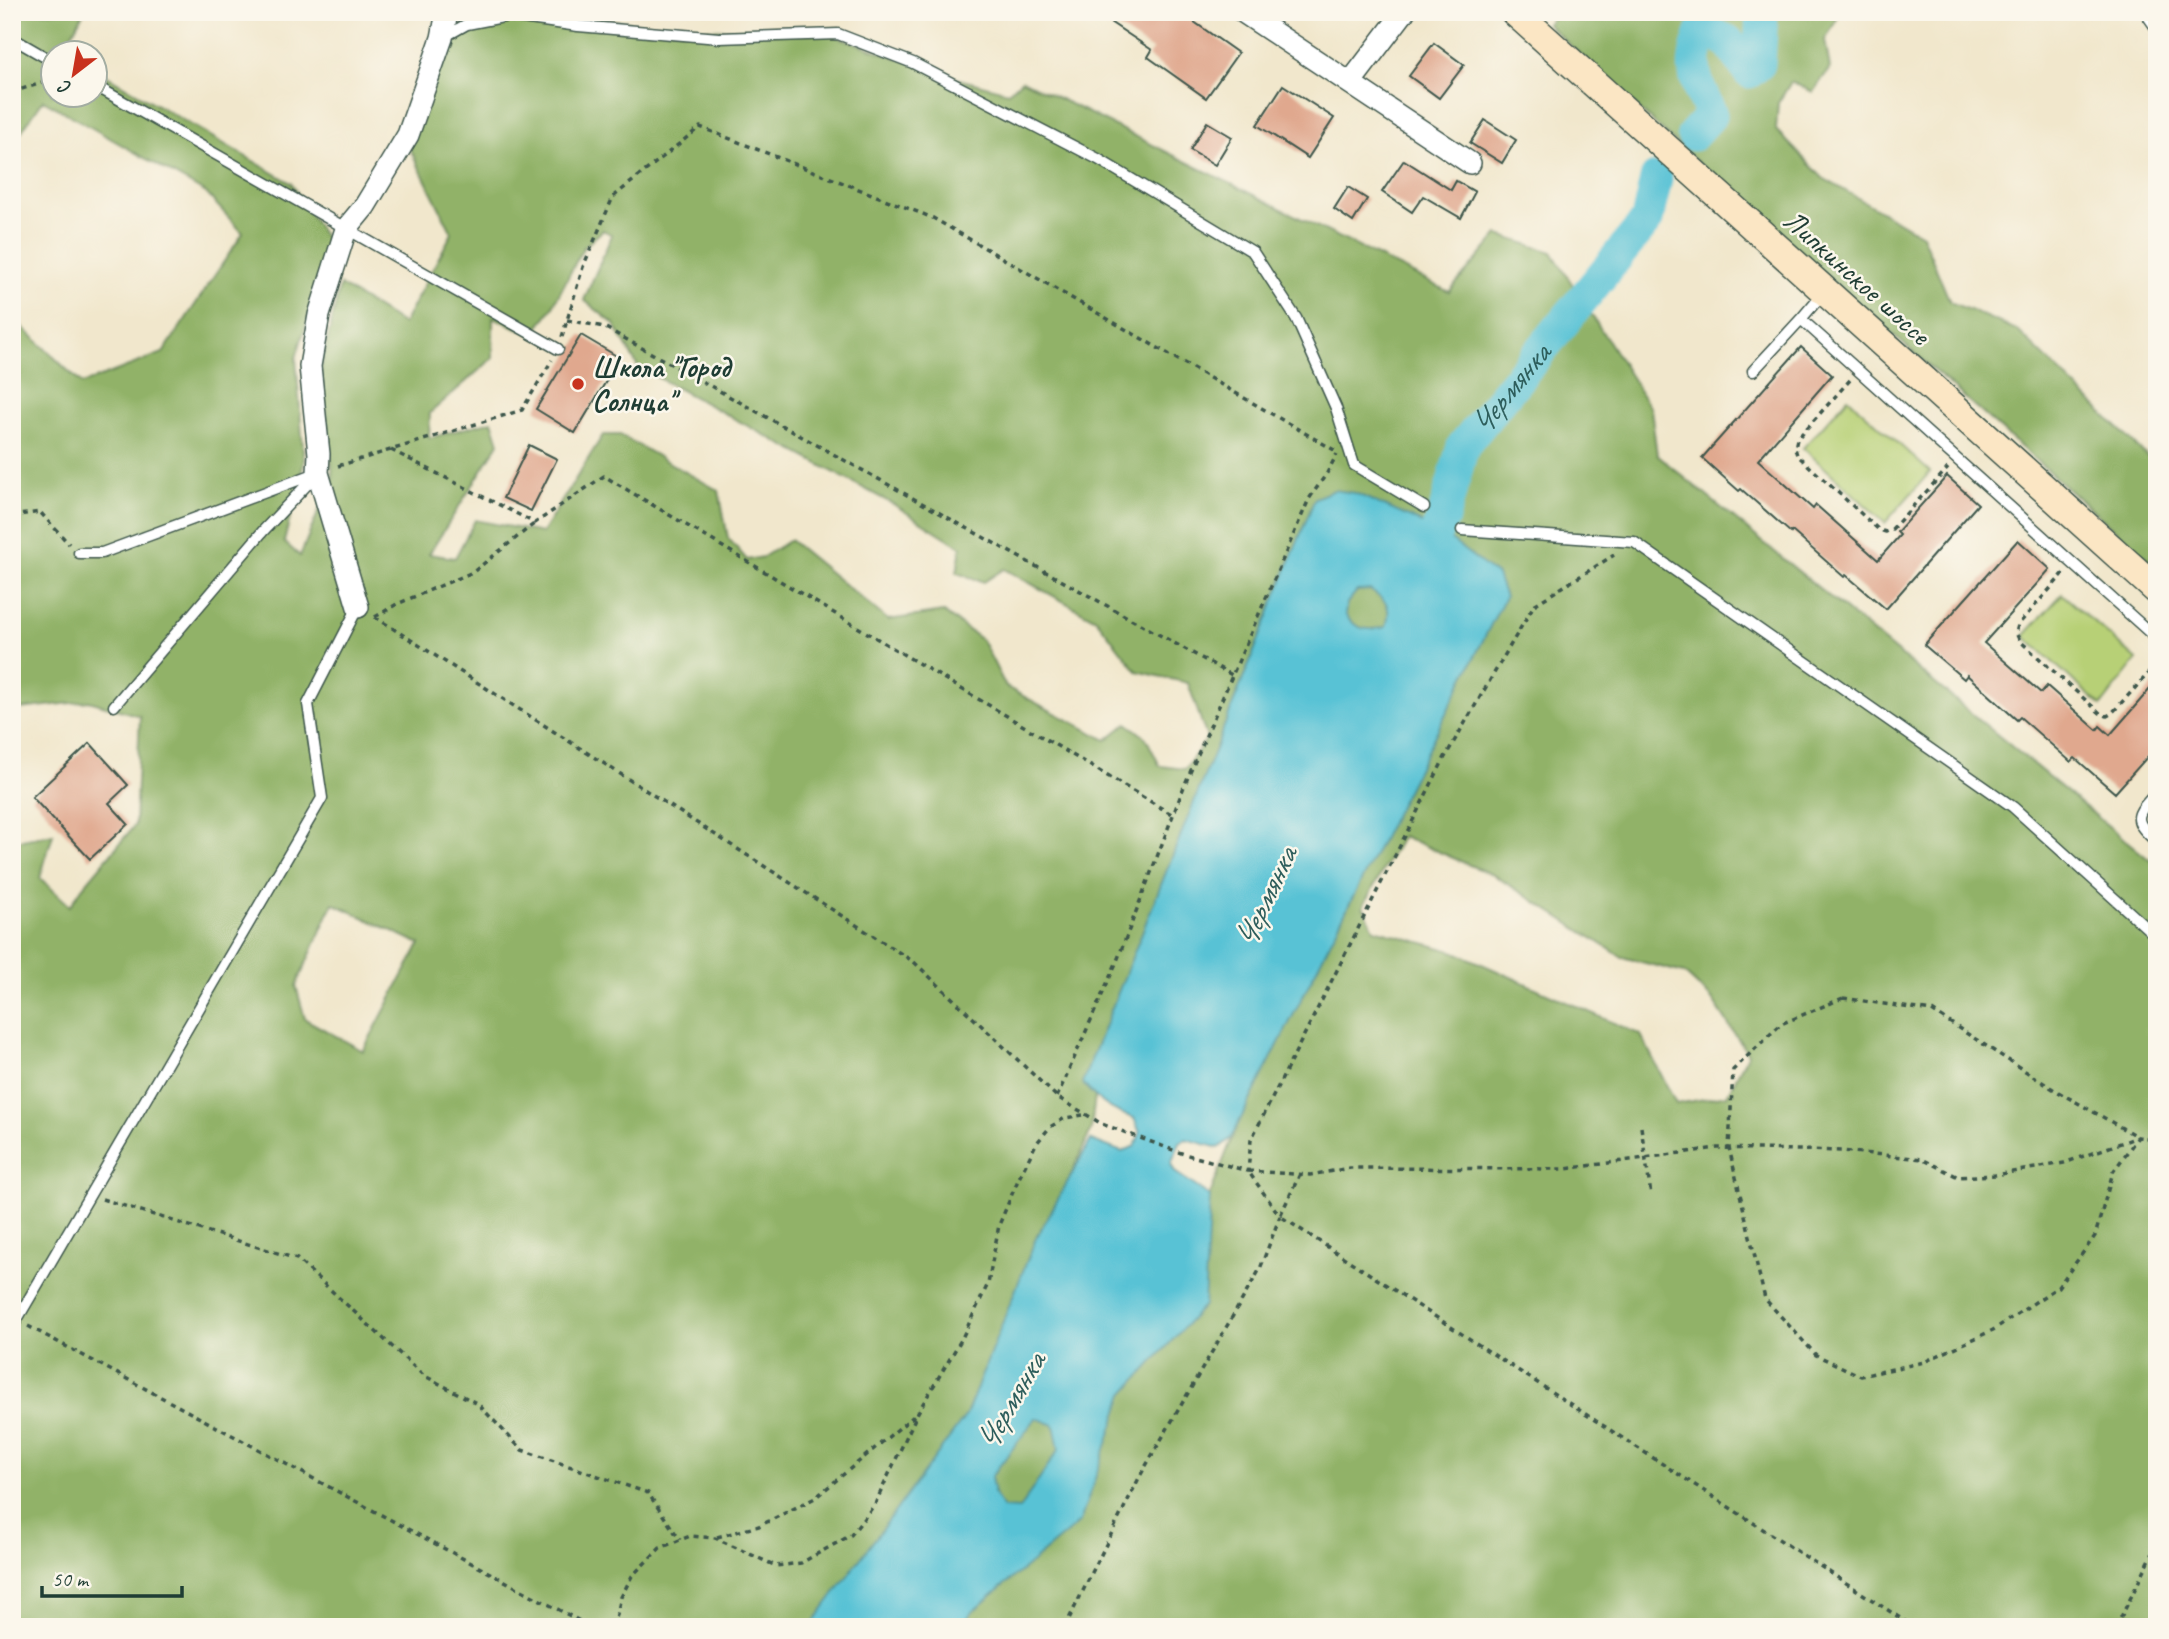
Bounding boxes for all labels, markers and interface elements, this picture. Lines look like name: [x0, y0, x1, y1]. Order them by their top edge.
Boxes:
north arrow: [38, 38, 108, 108]
text: С: [53, 74, 76, 100]
street label: Липкинское шоссе: [1776, 201, 1940, 354]
water label: Чермянка: [1461, 332, 1562, 443]
place label: Школа "Город Cолнца": [592, 348, 733, 420]
marker: Школа "Город Cолнца": [570, 376, 586, 392]
water label: Чермянка: [1224, 837, 1308, 954]
water label: Чермянка: [966, 1342, 1057, 1457]
scale bar: [42, 1555, 182, 1599]
text: 50 m: [52, 1566, 90, 1592]

